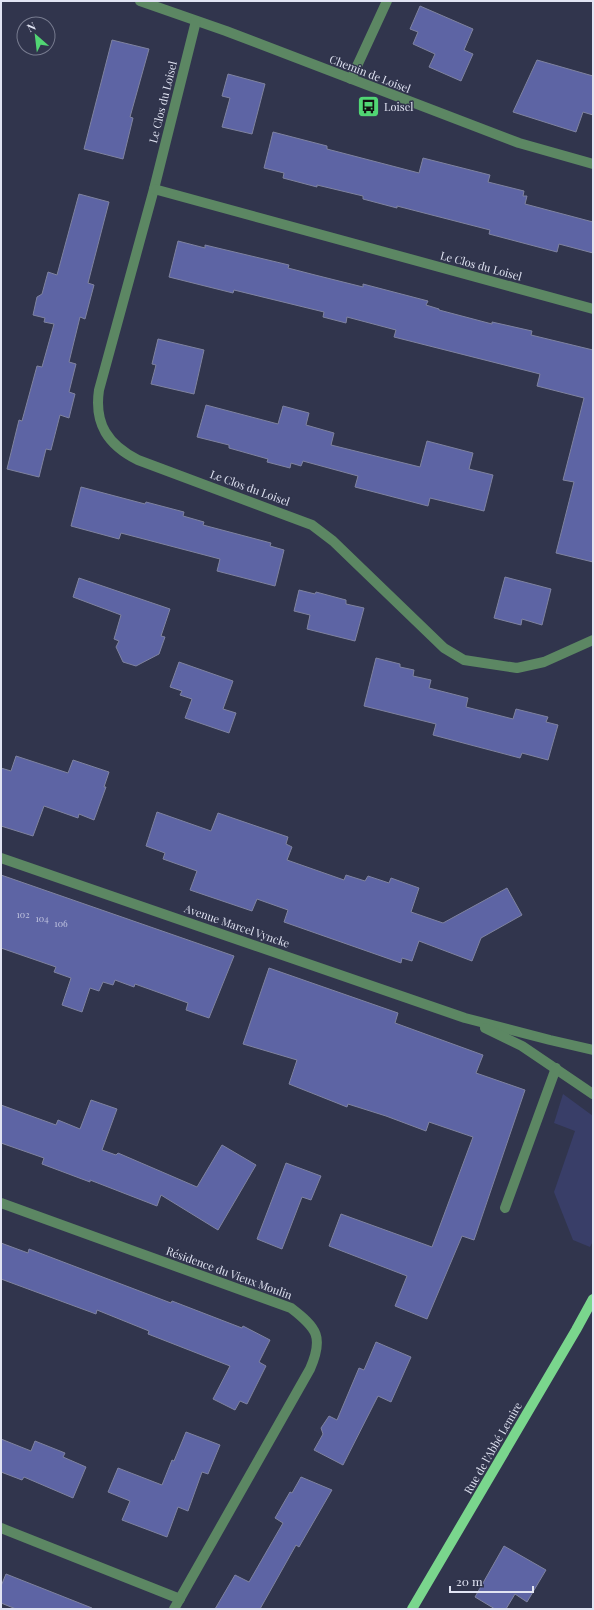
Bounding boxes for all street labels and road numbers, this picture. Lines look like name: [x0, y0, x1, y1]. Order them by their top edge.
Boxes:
street label: Chemin de Loisel: [327, 51, 413, 96]
street label: Le Clos du Loisel: [145, 59, 180, 144]
street label: Le Clos du Loisel: [439, 247, 524, 284]
street label: Le Clos du Loisel: [208, 466, 292, 509]
street label: Avenue Marcel Vyncke: [182, 900, 292, 951]
street label: Résidence du Vieux Moulin: [164, 1243, 295, 1302]
street label: Rue de l'Abbé Lemire: [460, 1399, 525, 1496]

